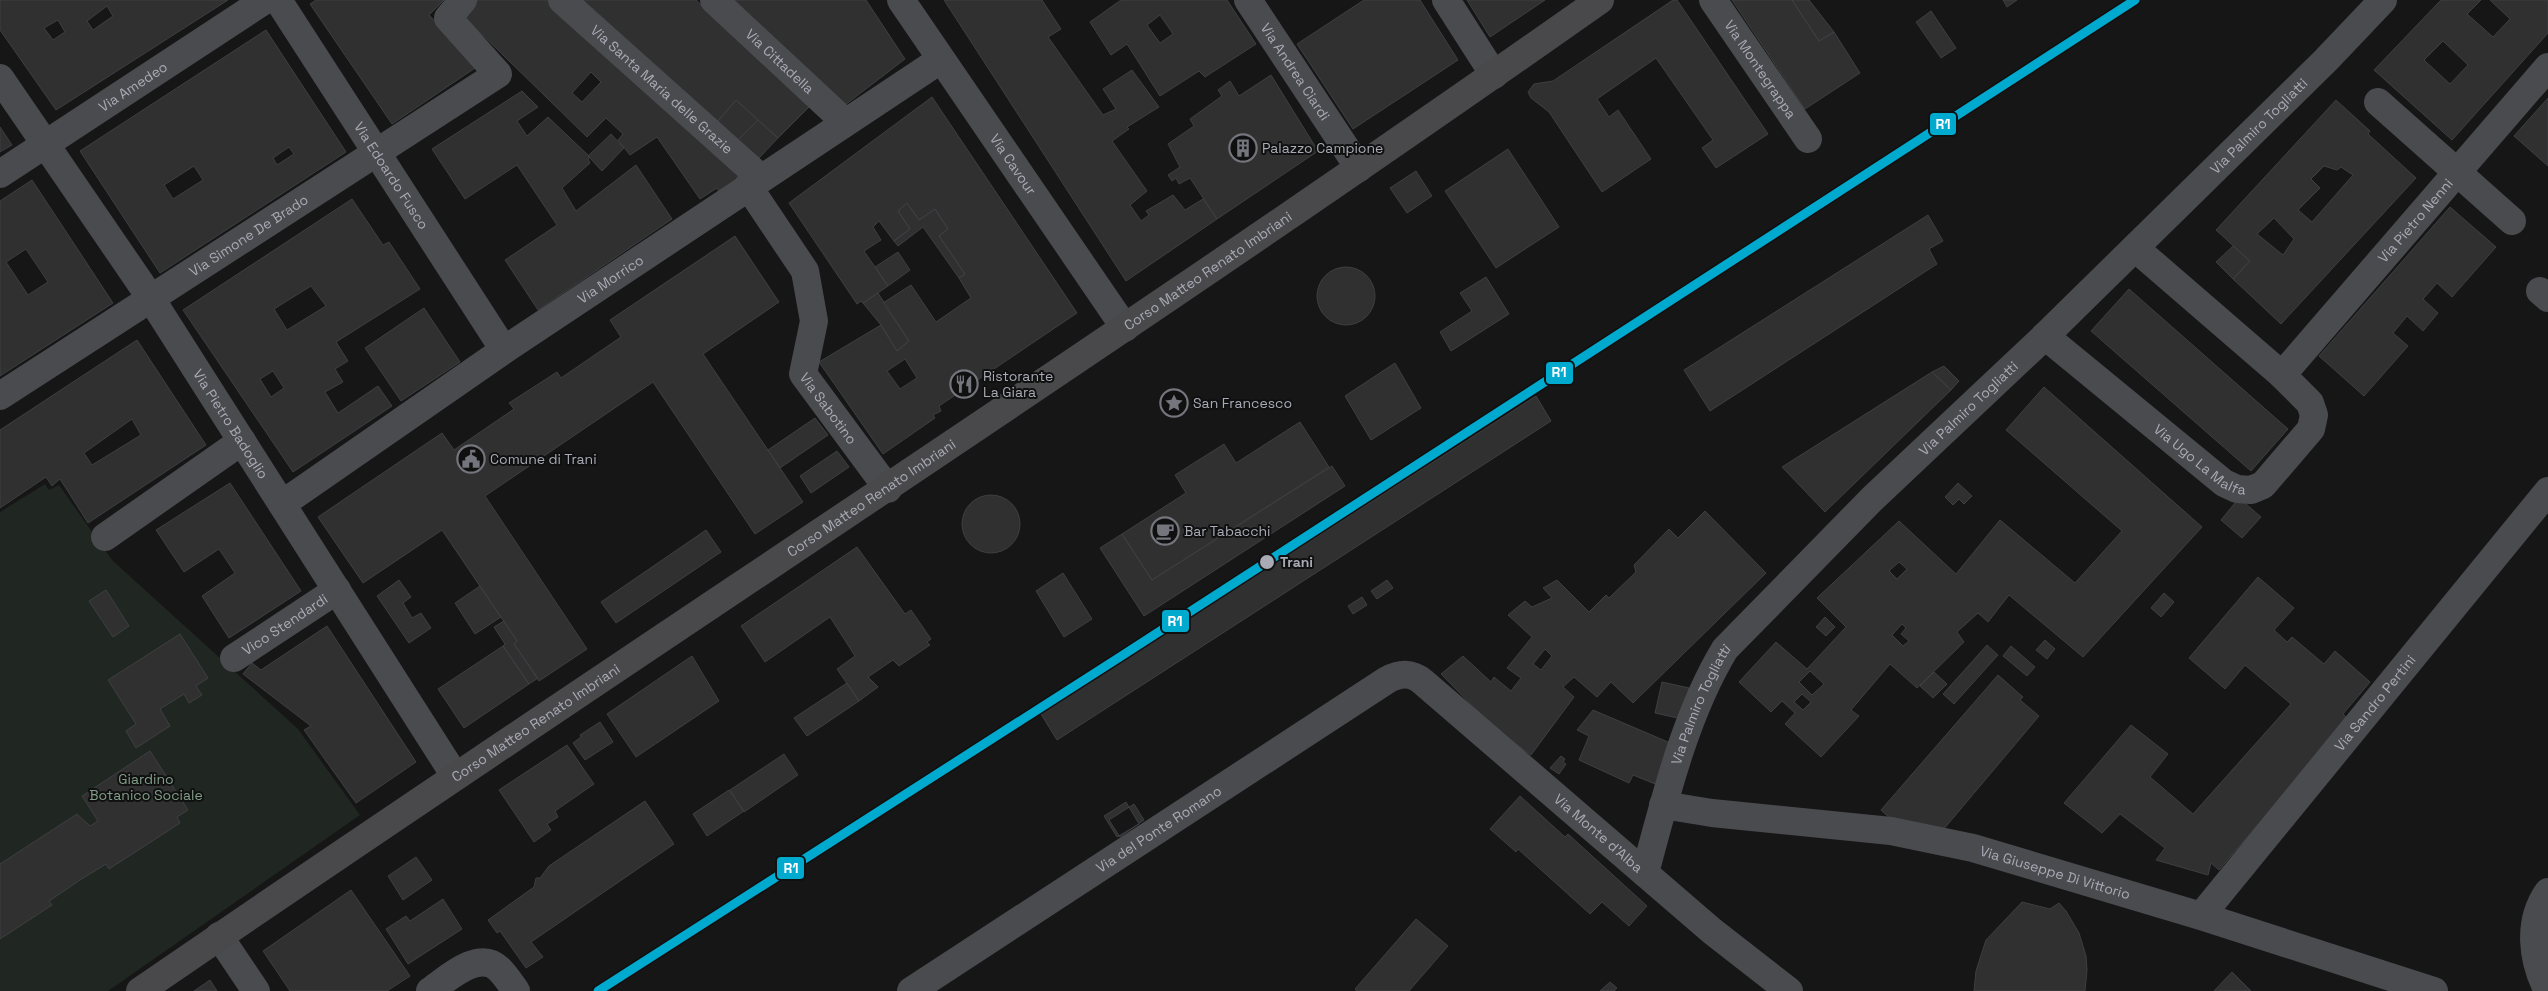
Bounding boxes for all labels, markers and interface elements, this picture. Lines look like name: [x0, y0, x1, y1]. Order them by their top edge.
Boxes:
street label: Via Montegrappa: [1720, 17, 1800, 122]
street label: Via Andrea Ciardi: [1257, 20, 1334, 124]
street label: Via Santa Maria delle Grazie: [587, 21, 737, 158]
street label: Via Cittadella: [742, 25, 818, 98]
street label: Via Amedeo: [95, 58, 171, 116]
street label: Via Palmiro Togliatti: [2206, 74, 2311, 178]
line badge: R1: [1929, 112, 1957, 136]
text: R1: [1935, 115, 1951, 133]
street label: Via Edoardo Fusco: [350, 118, 433, 233]
street label: Via Cavour: [986, 130, 1040, 198]
building icon: Palazzo Campione: [1228, 133, 1258, 163]
place label: Palazzo Campione: [1262, 139, 1383, 157]
street label: Via Pietro Nenni: [2374, 175, 2457, 266]
street label: Via Simone De Brado: [186, 190, 311, 280]
street label: Corso Matteo Renato Imbriani: [1120, 207, 1295, 334]
street label: Via Morrico: [574, 251, 647, 308]
street label: Via Palmiro Togliatti: [1915, 357, 2022, 459]
line badge: R1: [1545, 361, 1574, 385]
text: R1: [1551, 363, 1567, 381]
street label: Via Pietro Badoglio: [189, 366, 272, 482]
place label: Ristorante La Giara: [983, 367, 1053, 401]
street label: Via Sabotino: [796, 369, 861, 448]
restaurant icon: Ristorante La Giara: [949, 369, 979, 399]
place icon: San Francesco: [1159, 388, 1189, 418]
place label: San Francesco: [1193, 394, 1292, 412]
street label: Via Ugo La Malfa: [2150, 420, 2246, 499]
street label: Corso Matteo Renato Imbriani: [783, 435, 959, 561]
public building icon: Comune di Trani: [456, 444, 486, 474]
place label: Comune di Trani: [490, 450, 597, 468]
cafe icon: Bar Tabacchi: [1150, 516, 1180, 546]
place label: Bar Tabacchi: [1184, 522, 1271, 540]
marker: Trani: [1258, 553, 1276, 571]
place label: Trani: [1280, 553, 1313, 571]
street label: Vico Stendardi: [239, 590, 331, 659]
line badge: R1: [1161, 609, 1190, 633]
text: R1: [1167, 612, 1183, 630]
street label: Via Palmiro Togliatti: [1667, 640, 1734, 767]
street label: Via Sandro Pertini: [2330, 651, 2420, 755]
street label: Corso Matteo Renato Imbriani: [448, 660, 623, 786]
park label: Giardino Botanico Sociale: [89, 770, 203, 804]
street label: Via del Ponte Romano: [1093, 782, 1225, 877]
street label: Via Monte d'Alba: [1550, 790, 1647, 876]
street label: Via Giuseppe Di Vittorio: [1978, 842, 2132, 903]
line badge: R1: [776, 856, 805, 880]
text: R1: [783, 859, 799, 877]

